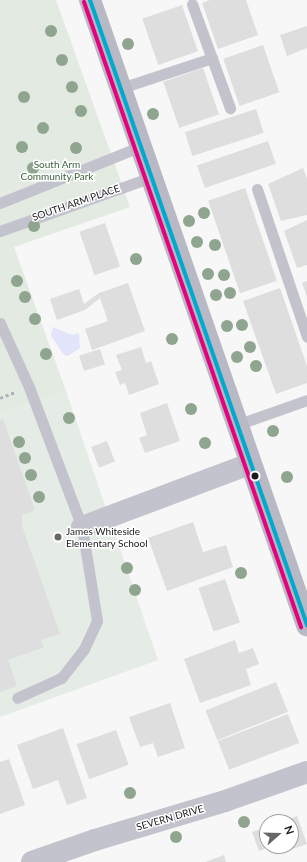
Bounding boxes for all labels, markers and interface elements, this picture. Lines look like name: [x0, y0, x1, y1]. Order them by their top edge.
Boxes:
park label: South Arm Community Park: [20, 158, 94, 182]
street label: SOUTH ARM PLACE: [31, 182, 121, 224]
unlabelled marker: [250, 471, 260, 481]
place label: James Whiteside Elementary School: [66, 525, 148, 548]
marker: James Whiteside Elementary School: [53, 532, 63, 542]
street label: SEVERN DRIVE: [135, 803, 205, 833]
north arrow: [259, 814, 299, 854]
text: N: [282, 824, 297, 836]

